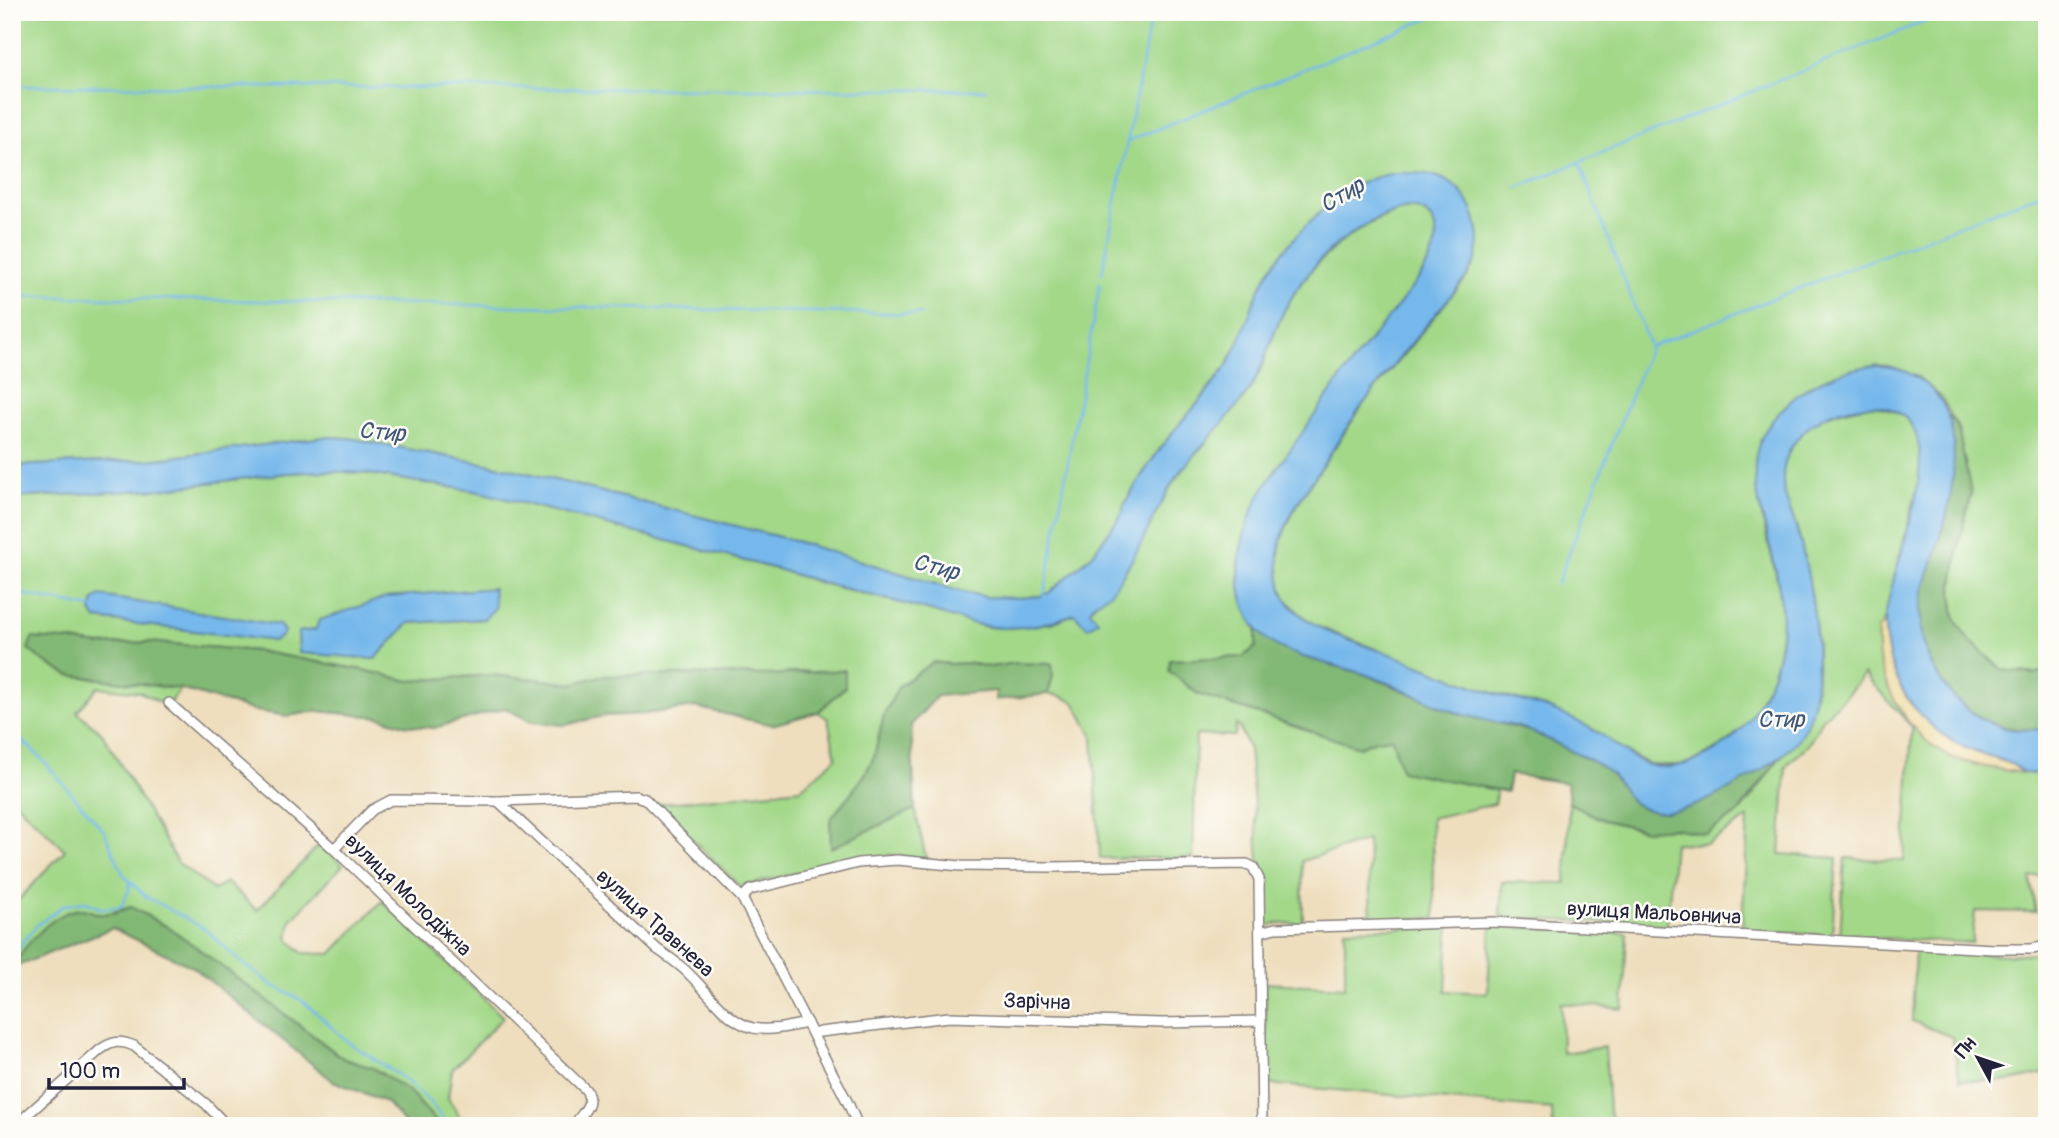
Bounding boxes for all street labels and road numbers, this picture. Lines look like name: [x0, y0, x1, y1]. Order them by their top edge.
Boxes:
street label: вулиця Молодіжна: [339, 828, 477, 962]
street label: вулиця Травнева: [590, 863, 720, 983]
street label: вулиця Мальовнича: [1566, 895, 1742, 931]
street label: Зарічна: [1003, 987, 1071, 1017]

